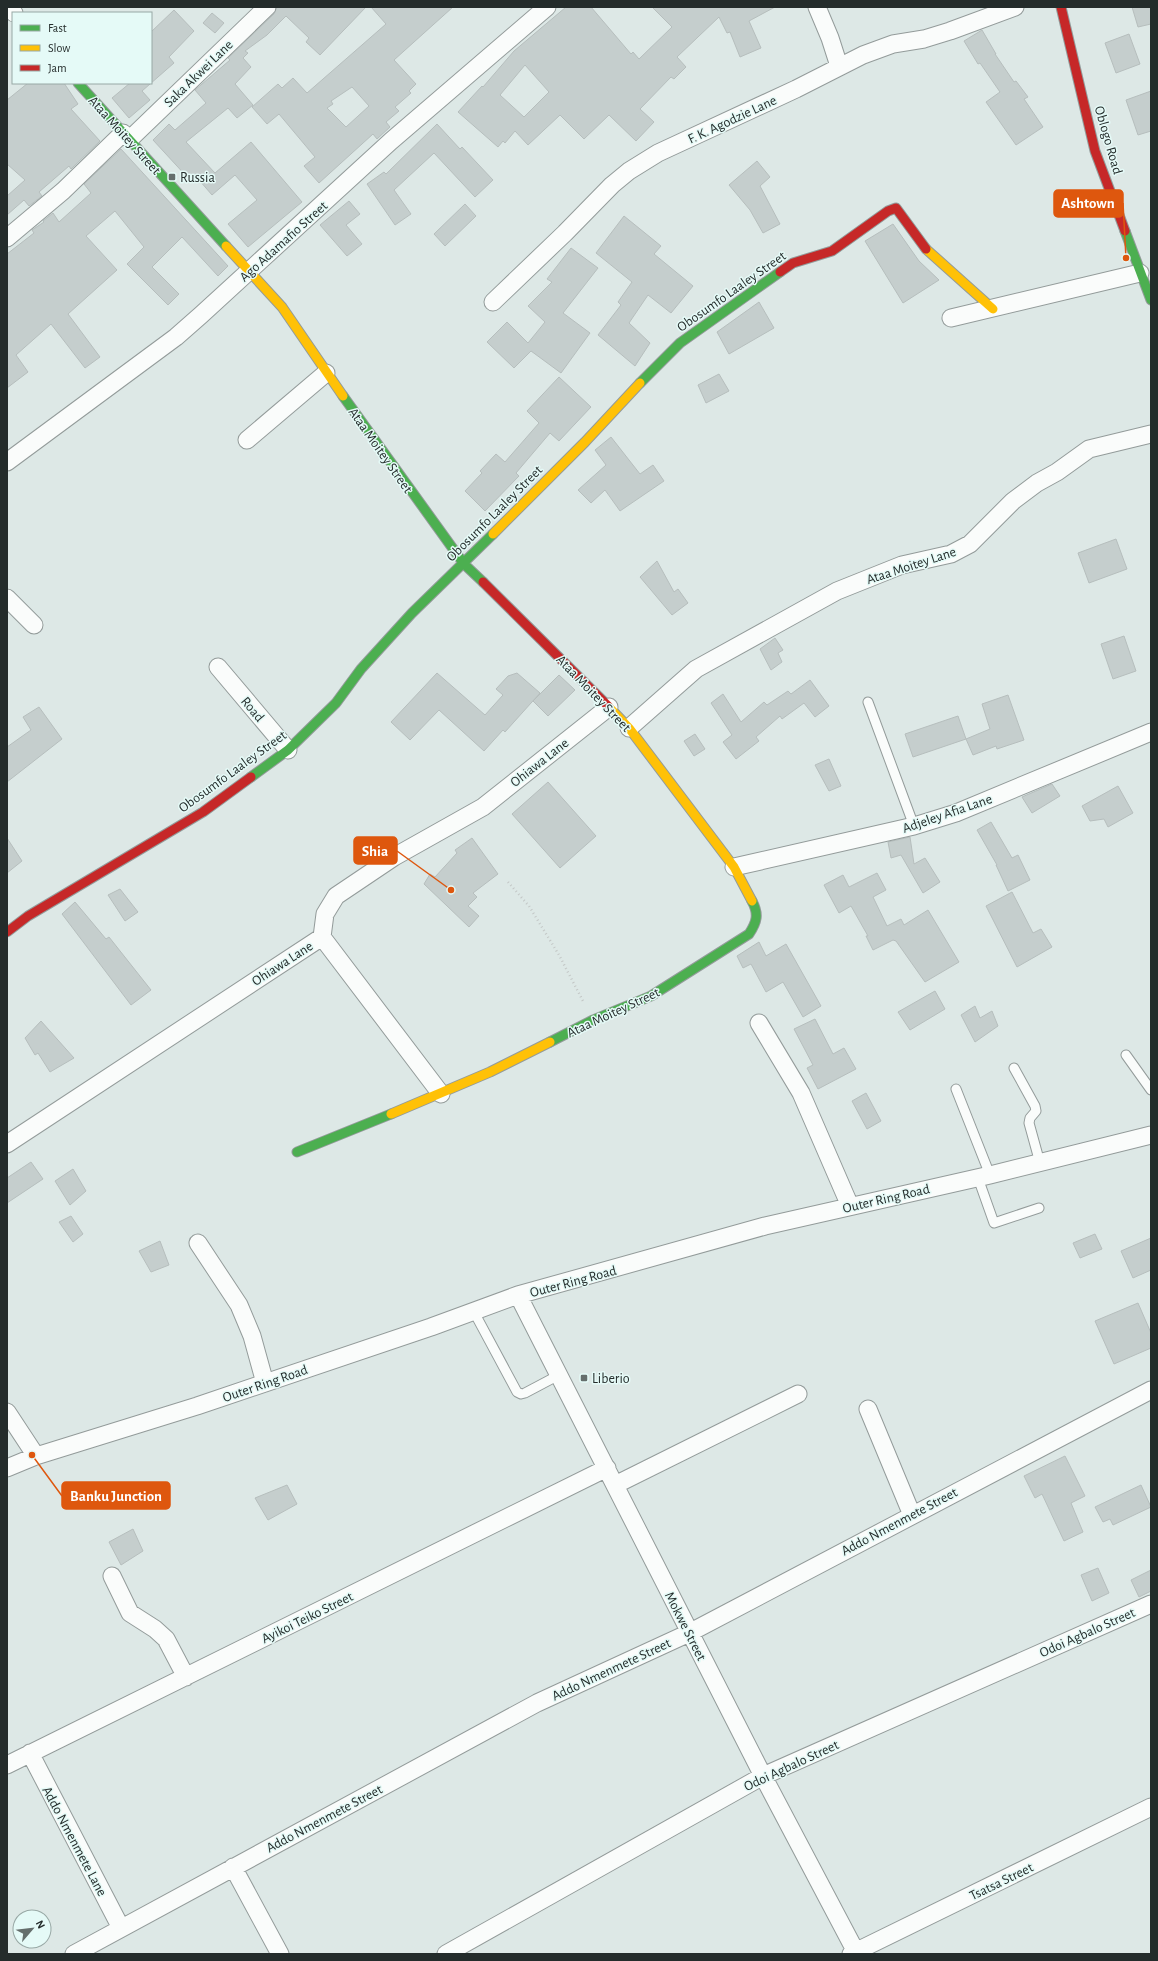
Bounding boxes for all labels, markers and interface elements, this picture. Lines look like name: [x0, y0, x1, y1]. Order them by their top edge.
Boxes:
legend: [12, 12, 152, 84]
text: Fast: [48, 22, 67, 34]
street label: Saka Akwei Lane: [162, 38, 236, 110]
text: Slow: [48, 42, 70, 54]
text: Jam: [48, 62, 67, 74]
street label: F. K. Agodzie Lane: [686, 93, 779, 147]
street label: Ataa Moitey Street: [85, 94, 163, 178]
street label: Oblogo Road: [1092, 105, 1124, 176]
place label: Russia: [180, 171, 215, 185]
marker: Russia: [167, 172, 177, 182]
callout: Ashtown: [1054, 190, 1123, 217]
text: Ashtown: [1061, 196, 1115, 211]
street label: Ago Adamafio Street: [237, 198, 331, 285]
street label: Obosumfo Laaley Street: [675, 249, 789, 335]
street label: Ataa Moitey Street: [346, 405, 415, 496]
street label: Obosumfo Laaley Street: [444, 463, 546, 564]
street label: Ataa Moitey Lane: [865, 545, 958, 587]
street label: Ataa Moitey Street: [553, 653, 634, 735]
street label: Road: [238, 694, 267, 725]
street label: Obosumfo Laaley Street: [176, 728, 289, 815]
street label: Ohiawa Lane: [508, 736, 571, 790]
street label: Adjeley Afia Lane: [901, 792, 994, 836]
callout: Shia: [354, 837, 397, 864]
text: Shia: [362, 844, 388, 859]
street label: Ohiawa Lane: [250, 939, 316, 989]
street label: Ataa Moitey Street: [565, 985, 662, 1040]
street label: Outer Ring Road: [841, 1182, 931, 1216]
street label: Outer Ring Road: [528, 1264, 618, 1300]
street label: Outer Ring Road: [221, 1363, 310, 1405]
place label: Liberio: [592, 1372, 630, 1386]
marker: Liberio: [579, 1373, 589, 1383]
callout: Banku Junction: [62, 1482, 170, 1509]
street label: Addo Nmenmete Street: [839, 1485, 960, 1558]
text: Banku Junction: [70, 1489, 162, 1504]
street label: Ayikoi Teiko Street: [259, 1589, 356, 1646]
street label: Mokwe Street: [662, 1590, 709, 1664]
street label: Odoi Agbalo Street: [1038, 1605, 1138, 1660]
street label: Addo Nmenmete Street: [550, 1636, 673, 1704]
street label: Odoi Agbalo Street: [742, 1738, 841, 1794]
street label: Addo Nmenmete Street: [264, 1782, 385, 1855]
street label: Addo Nmenmete Lane: [39, 1784, 109, 1899]
street label: Tsatsa Street: [967, 1860, 1036, 1903]
north arrow: [12, 1909, 52, 1949]
text: N: [34, 1919, 47, 1931]

